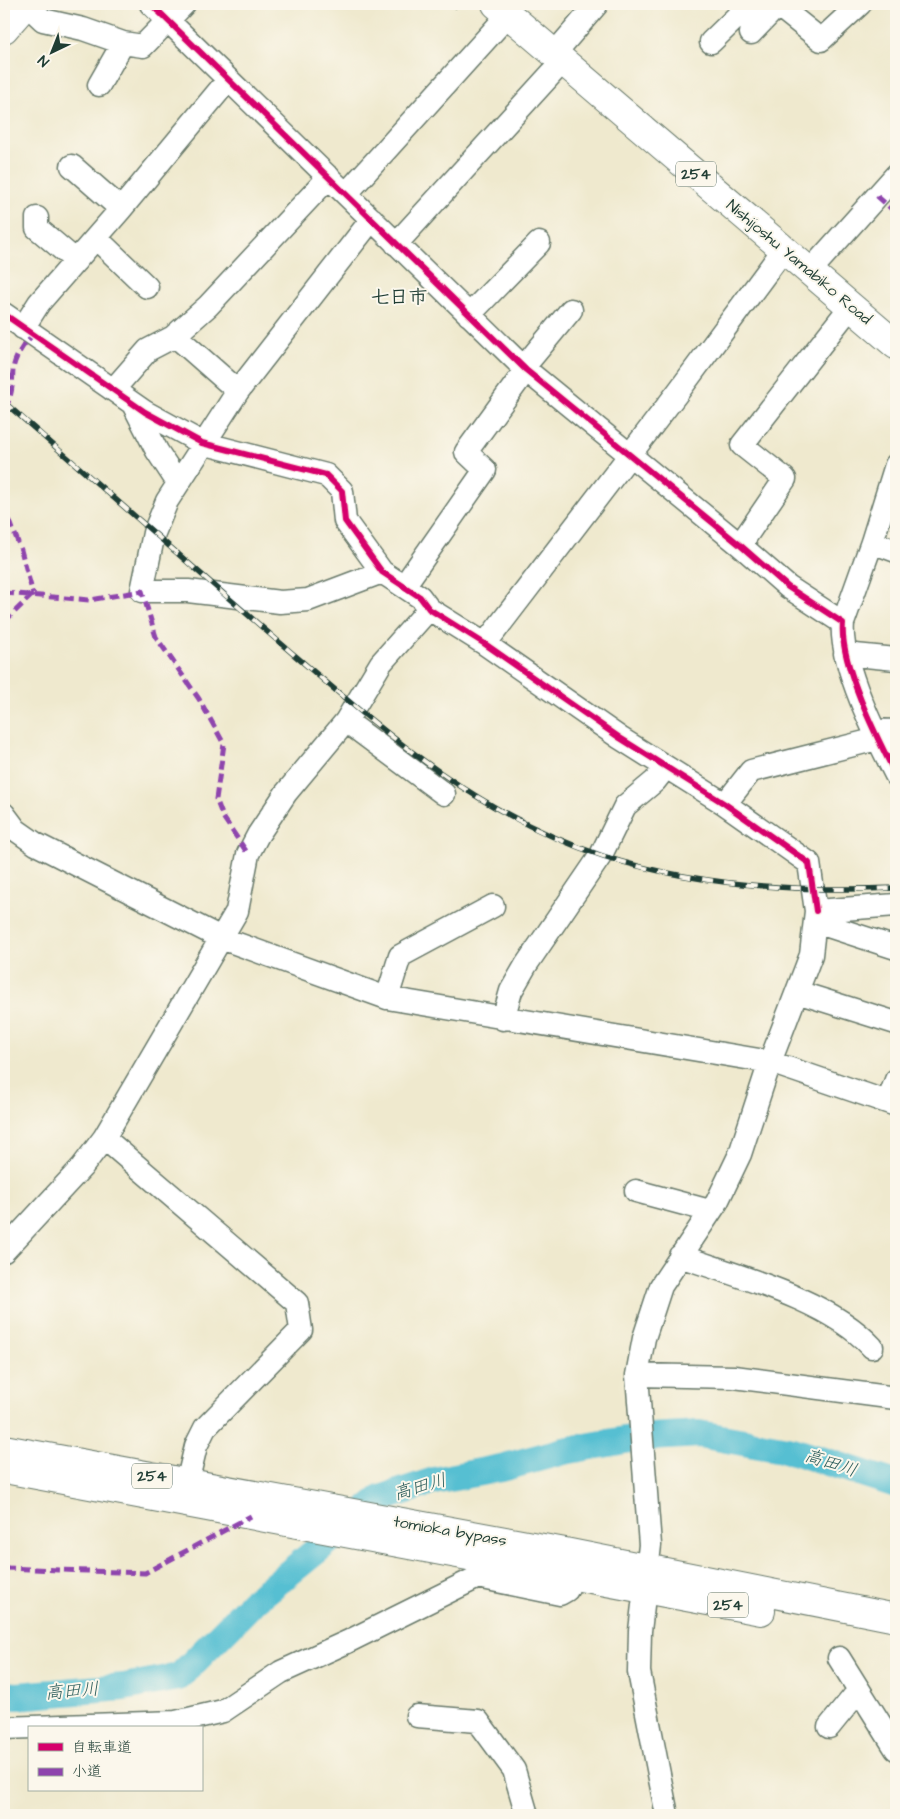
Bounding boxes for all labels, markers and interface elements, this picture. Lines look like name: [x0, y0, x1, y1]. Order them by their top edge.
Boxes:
north arrow: [28, 28, 78, 78]
text: N: [34, 50, 54, 71]
road number: 254: [676, 162, 716, 186]
street label: Nishijoshu Yamabiko Road: [722, 194, 876, 330]
district label: 七日市: [370, 284, 428, 311]
water label: 高田川: [801, 1443, 861, 1483]
road number: 254: [132, 1464, 172, 1488]
water label: 高田川: [391, 1468, 449, 1506]
street label: tomioka bypass: [391, 1510, 508, 1553]
road number: 254: [708, 1592, 748, 1618]
water label: 高田川: [44, 1676, 100, 1706]
legend: [28, 1726, 202, 1792]
text: 自転車道: [72, 1737, 132, 1758]
text: 小道: [72, 1761, 102, 1782]

